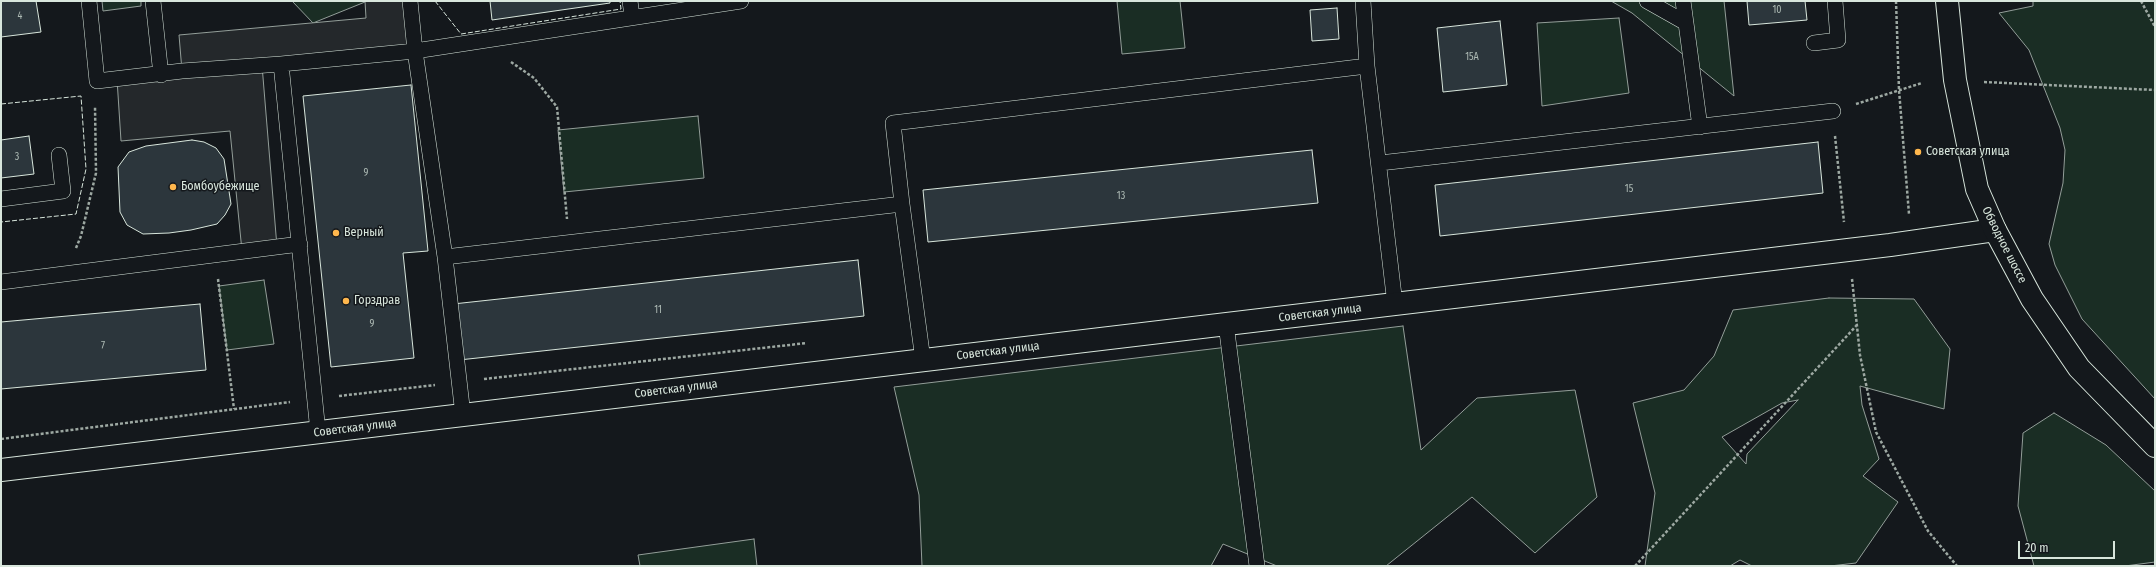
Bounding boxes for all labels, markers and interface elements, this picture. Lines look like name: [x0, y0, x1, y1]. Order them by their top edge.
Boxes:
house number: 10: [1772, 4, 1782, 16]
house number: 4: [18, 10, 22, 22]
house number: 15А: [1465, 51, 1479, 63]
place label: Советская улица: [1926, 145, 2010, 159]
marker: Советская улица: [1913, 147, 1923, 157]
house number: 3: [15, 151, 19, 163]
house number: 9: [364, 167, 368, 179]
place label: Бомбоубежище: [181, 180, 259, 194]
marker: Бомбоубежище: [168, 182, 178, 192]
house number: 15: [1625, 183, 1633, 195]
house number: 13: [1117, 190, 1125, 202]
street label: Обводное шоссе: [1978, 204, 2030, 286]
place label: Верный: [344, 226, 384, 240]
marker: Верный: [331, 228, 341, 238]
place label: Горздрав: [354, 294, 400, 308]
marker: Горздрав: [341, 296, 351, 306]
street label: Советская улица: [1278, 301, 1362, 325]
house number: 11: [654, 304, 662, 316]
house number: 9: [370, 318, 374, 330]
street label: Советская улица: [956, 339, 1040, 363]
house number: 7: [101, 340, 105, 352]
street label: Советская улица: [634, 377, 718, 401]
street label: Советская улица: [313, 416, 397, 440]
scale bar: [2020, 533, 2117, 559]
text: 20 m: [2025, 541, 2049, 555]

